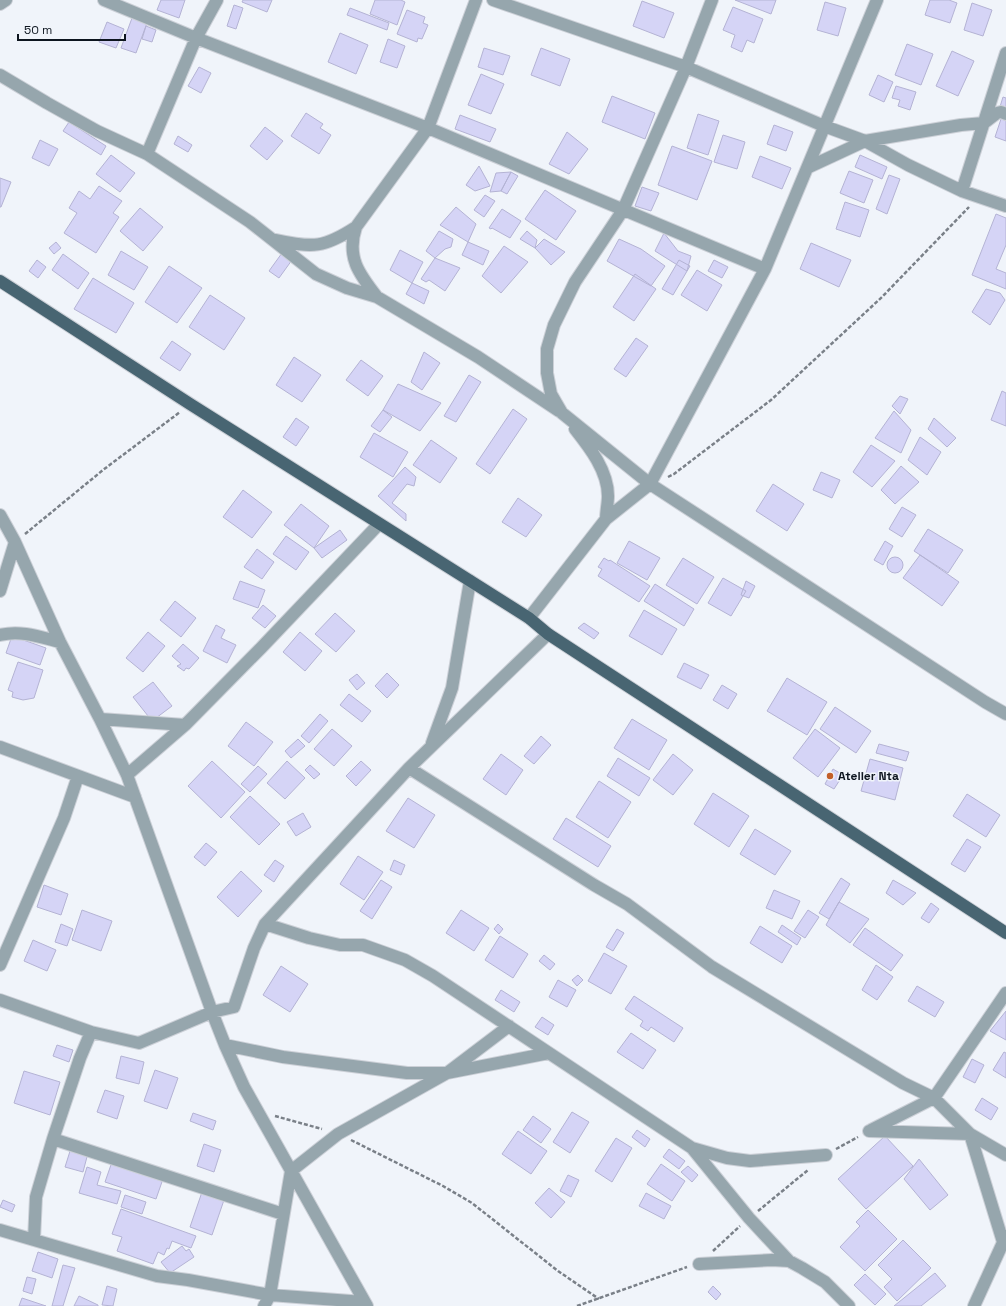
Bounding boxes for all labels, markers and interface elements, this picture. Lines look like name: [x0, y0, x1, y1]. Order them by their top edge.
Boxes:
scale bar: [18, 16, 125, 42]
text: 50 m: [24, 22, 52, 38]
place label: Atelier Nta: [838, 768, 899, 784]
marker: Atelier Nta: [825, 771, 835, 781]

